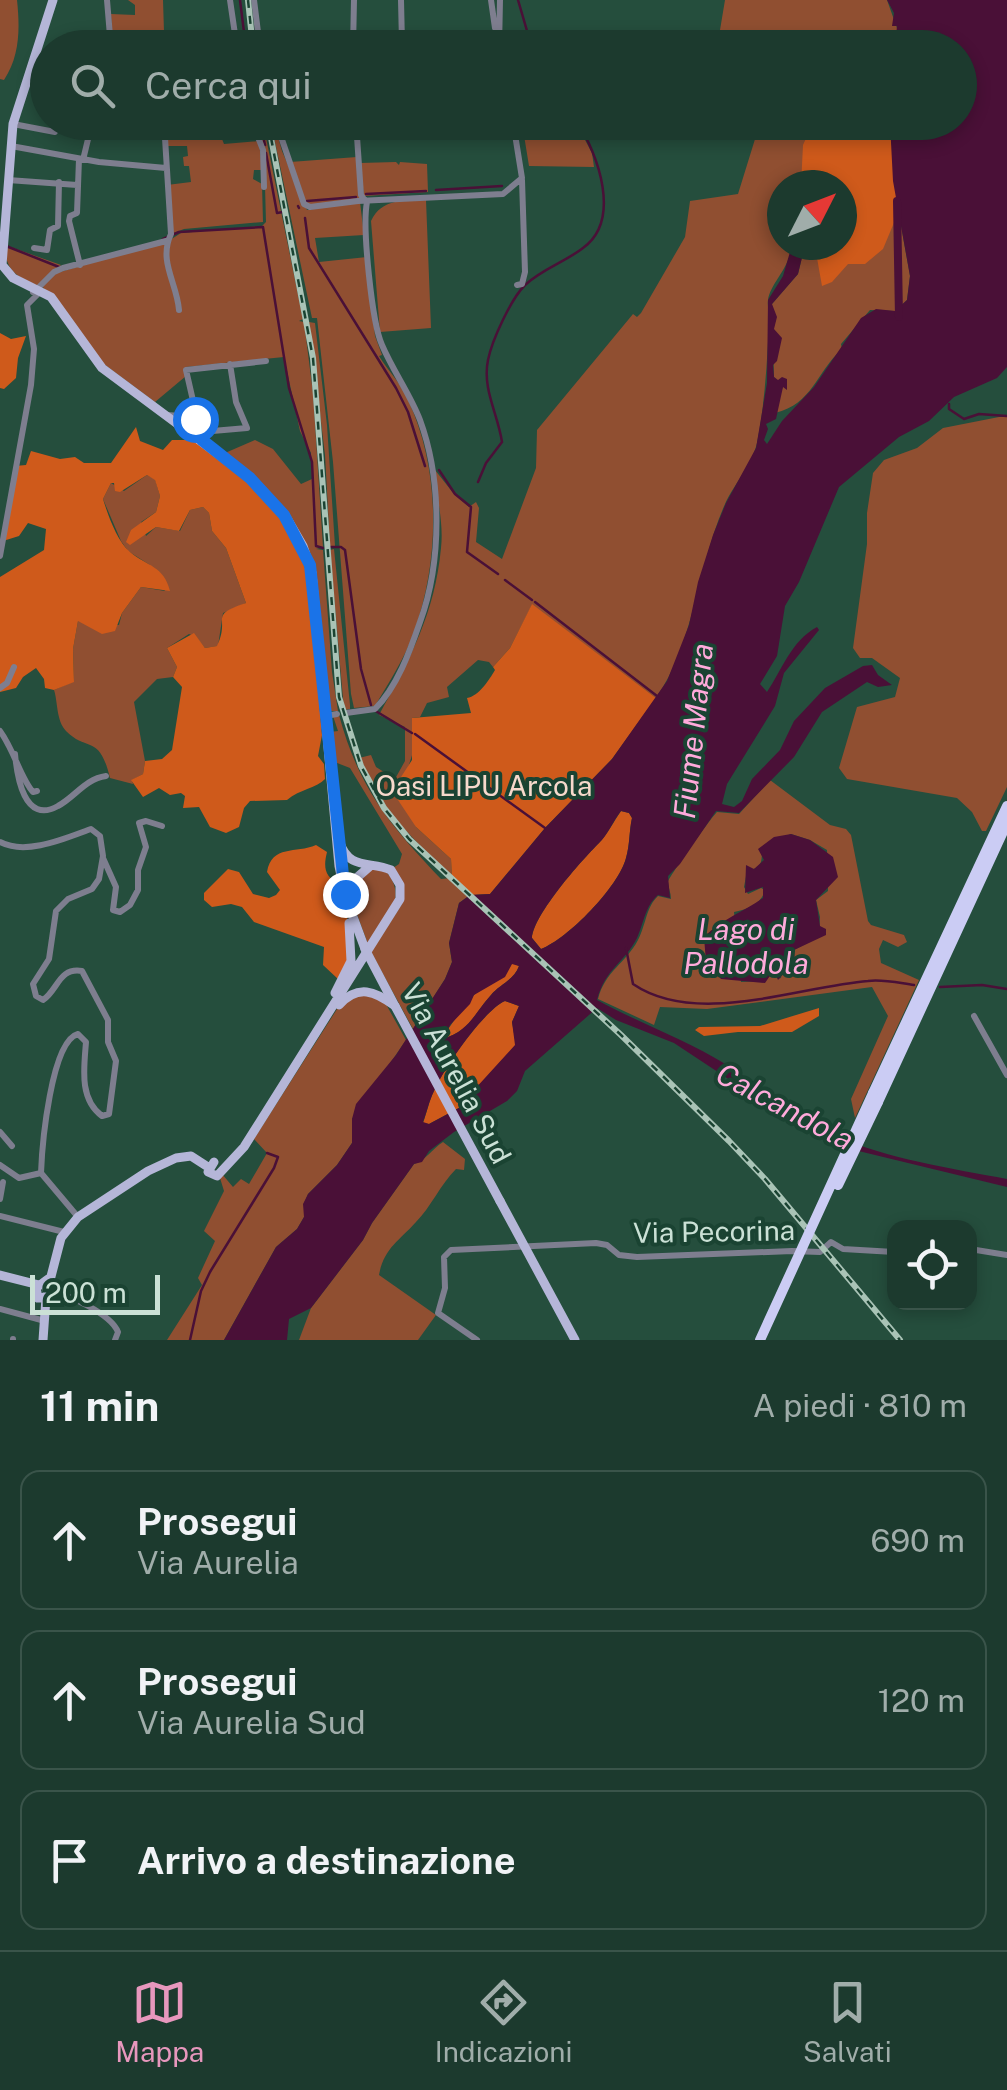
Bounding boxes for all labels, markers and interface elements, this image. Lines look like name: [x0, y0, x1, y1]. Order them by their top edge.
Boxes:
search box: [30, 30, 977, 140]
icon: search: [65, 58, 120, 113]
text: Cerca qui: [145, 63, 312, 108]
north arrow: [767, 170, 857, 260]
route start: [173, 397, 219, 443]
water label: Fiume Magra: [666, 642, 720, 820]
park label: Oasi LIPU Arcola: [375, 769, 593, 802]
route end: [323, 872, 369, 918]
water label: Lago di Pallodola: [683, 911, 809, 981]
street label: Via Aurelia Sud: [395, 977, 519, 1169]
water label: Calcandola: [710, 1055, 860, 1157]
street label: Via Pecorina: [633, 1213, 795, 1249]
map controls: [887, 1220, 977, 1310]
button: locate: [887, 1220, 977, 1310]
scale bar: [30, 1270, 160, 1314]
text: 200 m: [45, 1276, 127, 1309]
text: 11 min: [40, 1381, 159, 1430]
text: A piedi · 810 m: [753, 1387, 967, 1424]
text: Prosegui: [137, 1499, 297, 1544]
icon: ahead: [42, 1513, 97, 1568]
text: 690 m: [870, 1522, 965, 1559]
text: Via Aurelia: [137, 1544, 299, 1581]
text: Prosegui: [137, 1659, 297, 1704]
icon: ahead: [42, 1673, 97, 1728]
text: 120 m: [878, 1682, 965, 1719]
text: Via Aurelia Sud: [137, 1704, 366, 1741]
icon: arrive: [42, 1833, 97, 1888]
text: Arrivo a destinazione: [137, 1838, 516, 1883]
tab: Mappa: [115, 1975, 204, 2068]
tab: Indicazioni: [435, 1975, 572, 2068]
tab: Salvati: [803, 1975, 892, 2068]

